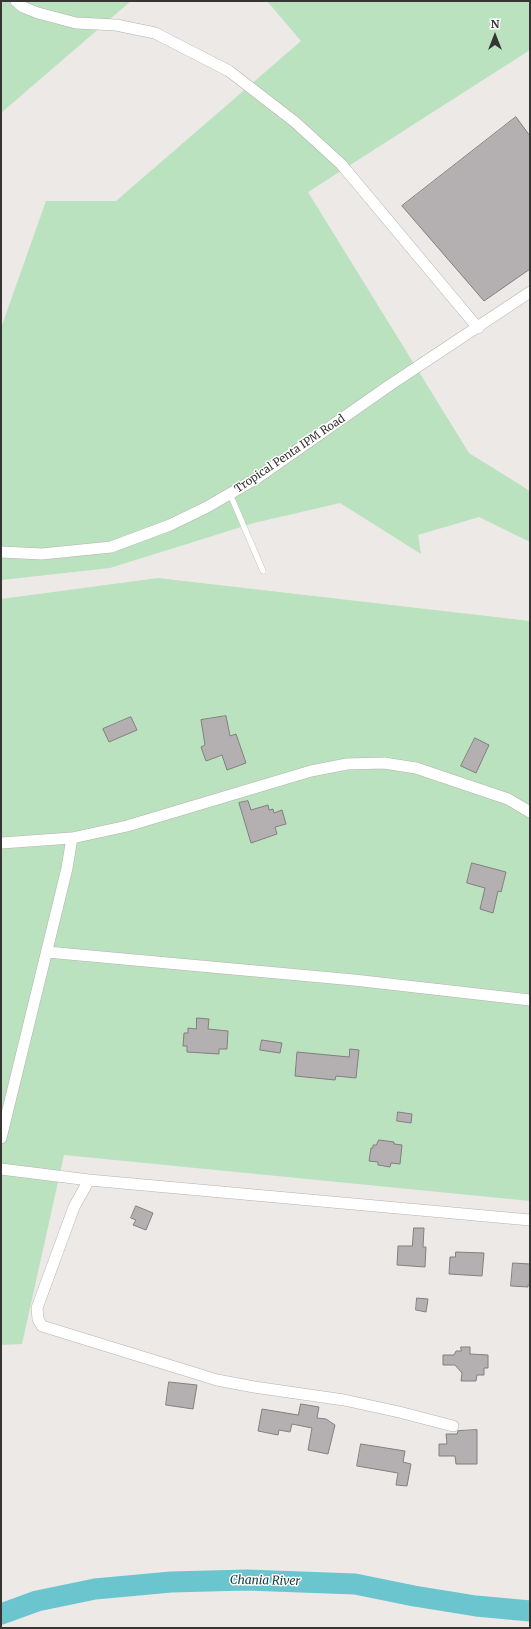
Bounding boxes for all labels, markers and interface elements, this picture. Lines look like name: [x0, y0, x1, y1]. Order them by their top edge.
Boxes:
north arrow: [475, 16, 515, 56]
text: N: [491, 17, 499, 31]
street label: Tropical Penta IPM Road: [232, 412, 348, 496]
water label: Chania River: [230, 1573, 300, 1589]

